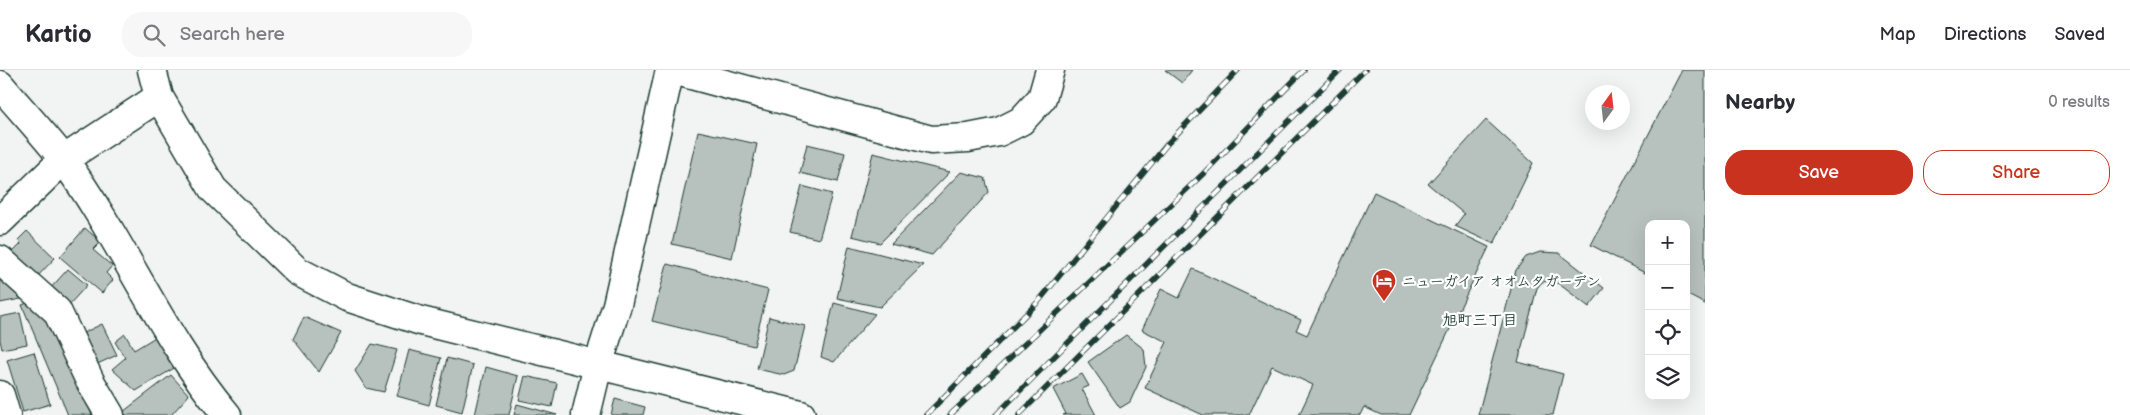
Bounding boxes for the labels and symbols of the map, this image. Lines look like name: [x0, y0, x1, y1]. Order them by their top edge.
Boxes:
north arrow: [1585, 85, 1630, 130]
hotel icon: ニューガイア オオムタガーデン: [1371, 268, 1397, 302]
place label: ニューガイア オオムタガーデン: [1402, 273, 1601, 290]
district label: 旭町三丁目: [1442, 311, 1518, 330]

